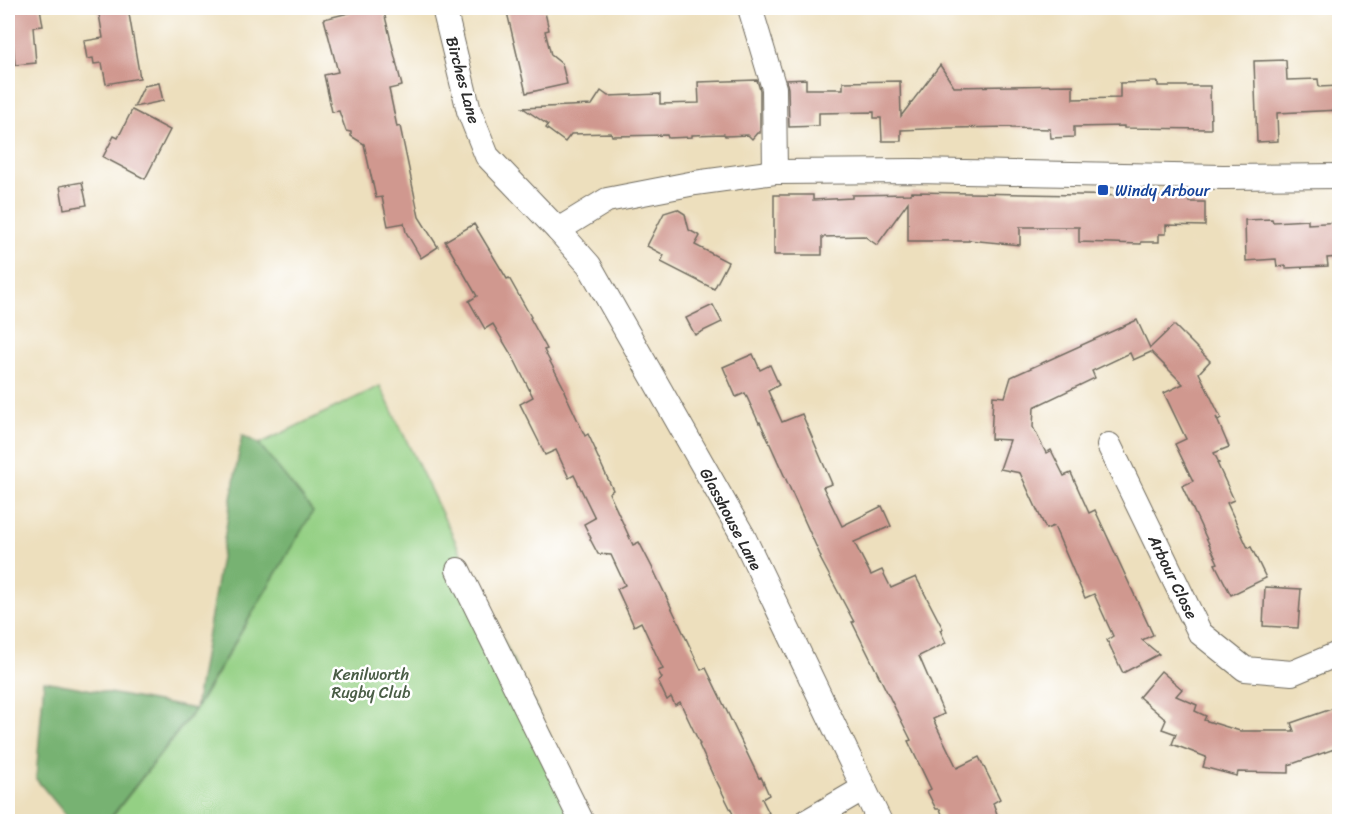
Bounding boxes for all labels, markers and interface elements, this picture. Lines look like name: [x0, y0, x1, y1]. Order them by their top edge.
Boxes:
street label: Birches Lane: [437, 33, 489, 127]
place label: Windy Arbour: [1115, 176, 1211, 205]
marker: Windy Arbour: [1096, 183, 1110, 197]
street label: Glasshouse Lane: [692, 462, 770, 576]
street label: Arbour Close: [1140, 529, 1206, 624]
park label: Kenilworth Rugby Club: [332, 660, 411, 707]

